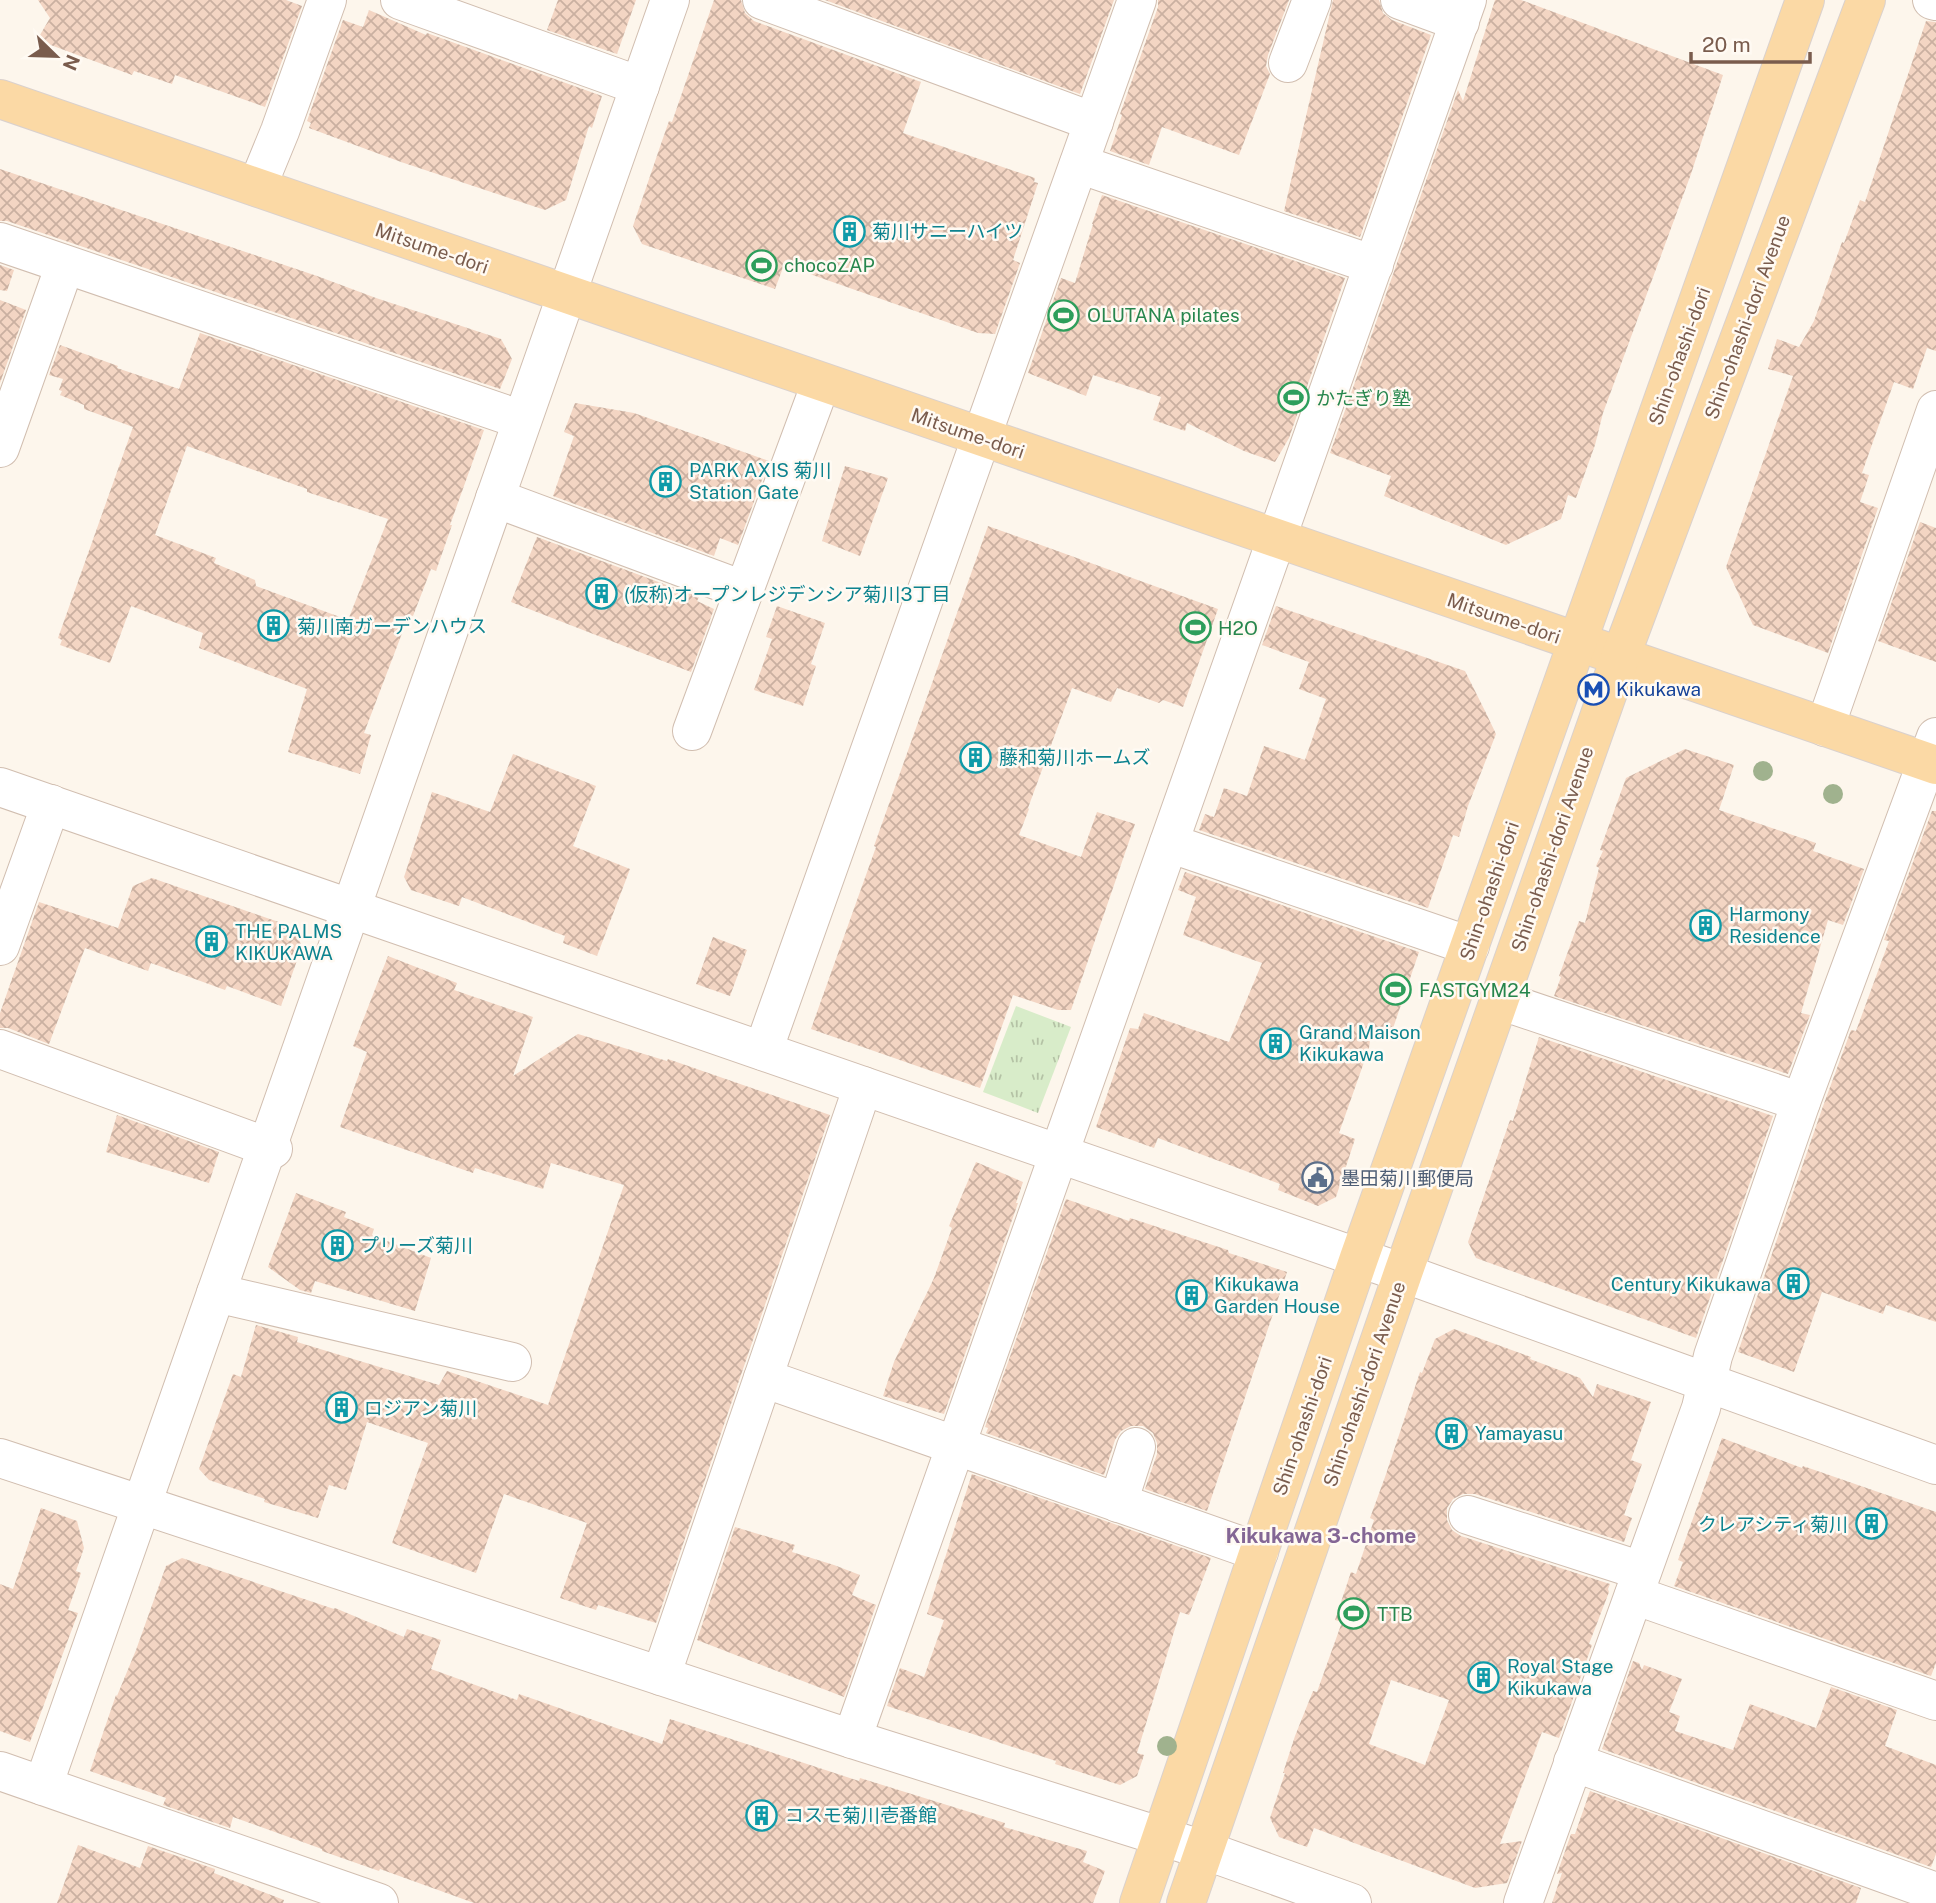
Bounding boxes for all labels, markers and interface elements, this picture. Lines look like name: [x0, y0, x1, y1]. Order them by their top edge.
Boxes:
north arrow: [21, 21, 91, 91]
scale bar: [1691, 21, 1810, 65]
text: 20 m: [1702, 32, 1751, 57]
text: N: [59, 52, 85, 74]
street label: Shin-ohashi-dori Avenue: [1700, 212, 1794, 422]
building icon: 菊川サニーハイツ: [832, 214, 866, 248]
street label: Mitsume-dori: [372, 218, 492, 278]
place label: 菊川サニーハイツ: [872, 220, 1023, 242]
sports icon: chocoZAP: [744, 248, 778, 282]
place label: chocoZAP: [784, 254, 875, 276]
street label: Shin-ohashi-dori: [1644, 284, 1714, 428]
sports icon: OLUTANA pilates: [1047, 298, 1081, 332]
place label: OLUTANA pilates: [1087, 304, 1240, 326]
sports icon: かたぎり塾: [1276, 381, 1310, 415]
place label: かたぎり塾: [1316, 387, 1411, 409]
street label: Mitsume-dori: [908, 403, 1028, 463]
place label: PARK AXIS 菊川 Station Gate: [689, 459, 832, 503]
building icon: PARK AXIS 菊川 Station Gate: [649, 464, 683, 498]
building icon: (仮称)オープンレジデンシア菊川3丁目: [584, 577, 618, 611]
place label: (仮称)オープンレジデンシア菊川3丁目: [624, 583, 950, 605]
street label: Mitsume-dori: [1444, 588, 1564, 648]
building icon: 菊川南ガーデンハウス: [257, 609, 291, 643]
sports icon: H2O: [1178, 611, 1212, 645]
place label: 菊川南ガーデンハウス: [297, 615, 487, 637]
place label: H2O: [1218, 617, 1258, 639]
metro station icon: Kikukawa: [1576, 672, 1610, 706]
place label: Kikukawa: [1616, 678, 1701, 700]
building icon: 藤和菊川ホームズ: [959, 740, 993, 774]
street label: Shin-ohashi-dori Avenue: [1507, 744, 1597, 954]
place label: 藤和菊川ホームズ: [999, 746, 1150, 768]
street label: Shin-ohashi-dori: [1455, 819, 1523, 963]
place label: Harmony Residence: [1729, 903, 1821, 947]
building icon: Harmony Residence: [1689, 908, 1723, 942]
place label: THE PALMS KIKUKAWA: [235, 920, 342, 964]
building icon: THE PALMS KIKUKAWA: [195, 925, 229, 959]
sports icon: FASTGYM24: [1379, 973, 1413, 1007]
place label: FASTGYM24: [1419, 979, 1531, 1001]
place label: Grand Maison Kikukawa: [1299, 1021, 1421, 1065]
building icon: Grand Maison Kikukawa: [1259, 1026, 1293, 1060]
public building icon: 墨田菊川郵便局: [1301, 1161, 1335, 1195]
place label: 墨田菊川郵便局: [1341, 1167, 1474, 1189]
building icon: プリーズ菊川: [320, 1228, 354, 1262]
place label: プリーズ菊川: [360, 1234, 473, 1256]
building icon: Century Kikukawa: [1777, 1267, 1811, 1301]
place label: Kikukawa Garden House: [1214, 1273, 1340, 1317]
place label: Century Kikukawa: [1611, 1273, 1771, 1295]
building icon: Kikukawa Garden House: [1174, 1278, 1208, 1312]
street label: Shin-ohashi-dori Avenue: [1319, 1279, 1409, 1489]
street label: Shin-ohashi-dori: [1268, 1354, 1336, 1498]
building icon: ロジアン菊川: [324, 1391, 358, 1425]
place label: ロジアン菊川: [364, 1397, 477, 1419]
building icon: Yamayasu: [1435, 1416, 1469, 1450]
place label: Yamayasu: [1475, 1422, 1563, 1444]
building icon: クレアシティ菊川: [1854, 1507, 1888, 1541]
place label: クレアシティ菊川: [1698, 1513, 1848, 1535]
district label: Kikukawa 3-chome: [1226, 1523, 1416, 1548]
sports icon: TTB: [1337, 1597, 1371, 1631]
place label: TTB: [1377, 1603, 1413, 1625]
place label: Royal Stage Kikukawa: [1507, 1655, 1613, 1699]
building icon: Royal Stage Kikukawa: [1467, 1660, 1501, 1694]
building icon: コスモ菊川壱番館: [745, 1798, 779, 1832]
place label: コスモ菊川壱番館: [785, 1804, 937, 1826]

